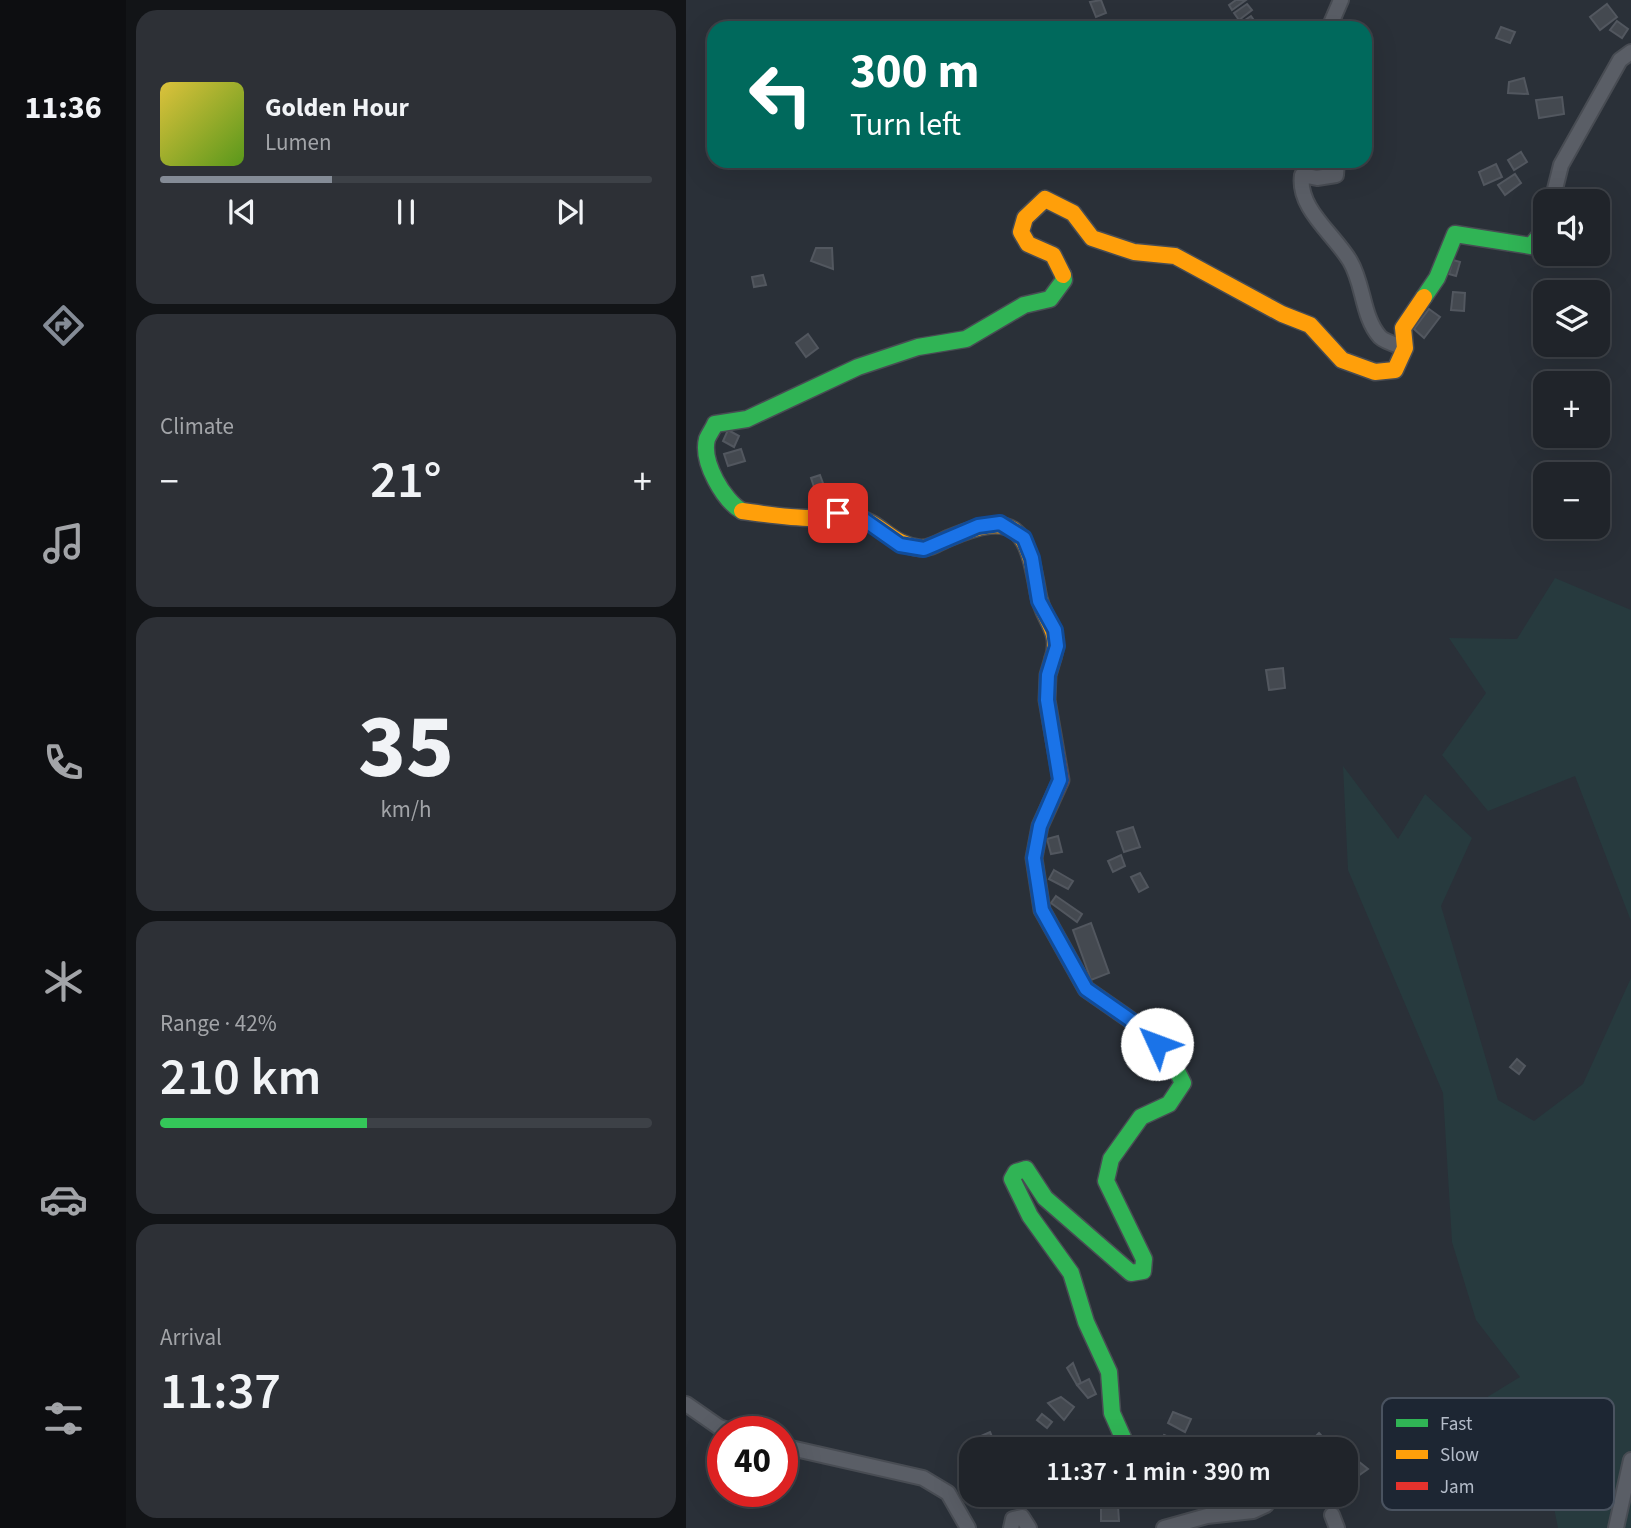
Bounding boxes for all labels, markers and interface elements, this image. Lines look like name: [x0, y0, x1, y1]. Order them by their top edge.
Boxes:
text: 300 m: [850, 37, 979, 107]
icon: left: [735, 49, 826, 140]
text: 11:36: [24, 85, 102, 131]
text: Golden Hour: [265, 89, 409, 126]
text: Turn left: [850, 102, 961, 148]
text: Lumen: [265, 126, 332, 159]
map controls: [1533, 189, 1610, 539]
button: sound: [1533, 189, 1610, 266]
icon: previous: [223, 193, 261, 231]
icon: pause: [387, 193, 425, 231]
icon: next: [551, 193, 589, 231]
button: layers: [1533, 280, 1610, 357]
icon: directions: [39, 301, 88, 350]
button: +: [1533, 371, 1610, 448]
text: Climate: [160, 410, 234, 443]
text: 21°: [370, 444, 442, 518]
text: −: [160, 455, 179, 509]
text: +: [633, 455, 652, 509]
button: −: [1533, 462, 1610, 539]
pin: [808, 483, 868, 543]
icon: arrive: [819, 494, 857, 532]
icon: music: [39, 519, 88, 568]
text: 35: [358, 683, 454, 812]
icon: phone: [39, 738, 88, 787]
text: km/h: [380, 793, 432, 826]
icon: climate: [39, 957, 88, 1006]
text: Range · 42%: [160, 1007, 277, 1040]
position arrow: [1120, 1007, 1194, 1081]
text: 210 km: [160, 1041, 321, 1115]
icon: car: [39, 1175, 88, 1224]
text: Arrival: [160, 1321, 222, 1354]
text: 11:37: [160, 1355, 281, 1429]
icon: filters: [39, 1394, 88, 1443]
legend: [1382, 1398, 1614, 1510]
text: Fast: [1440, 1411, 1473, 1438]
speed limit sign: 40: [707, 1416, 798, 1507]
text: Slow: [1440, 1442, 1479, 1469]
text: 11:37 · 1 min · 390 m: [1046, 1453, 1271, 1490]
text: Jam: [1440, 1474, 1474, 1501]

